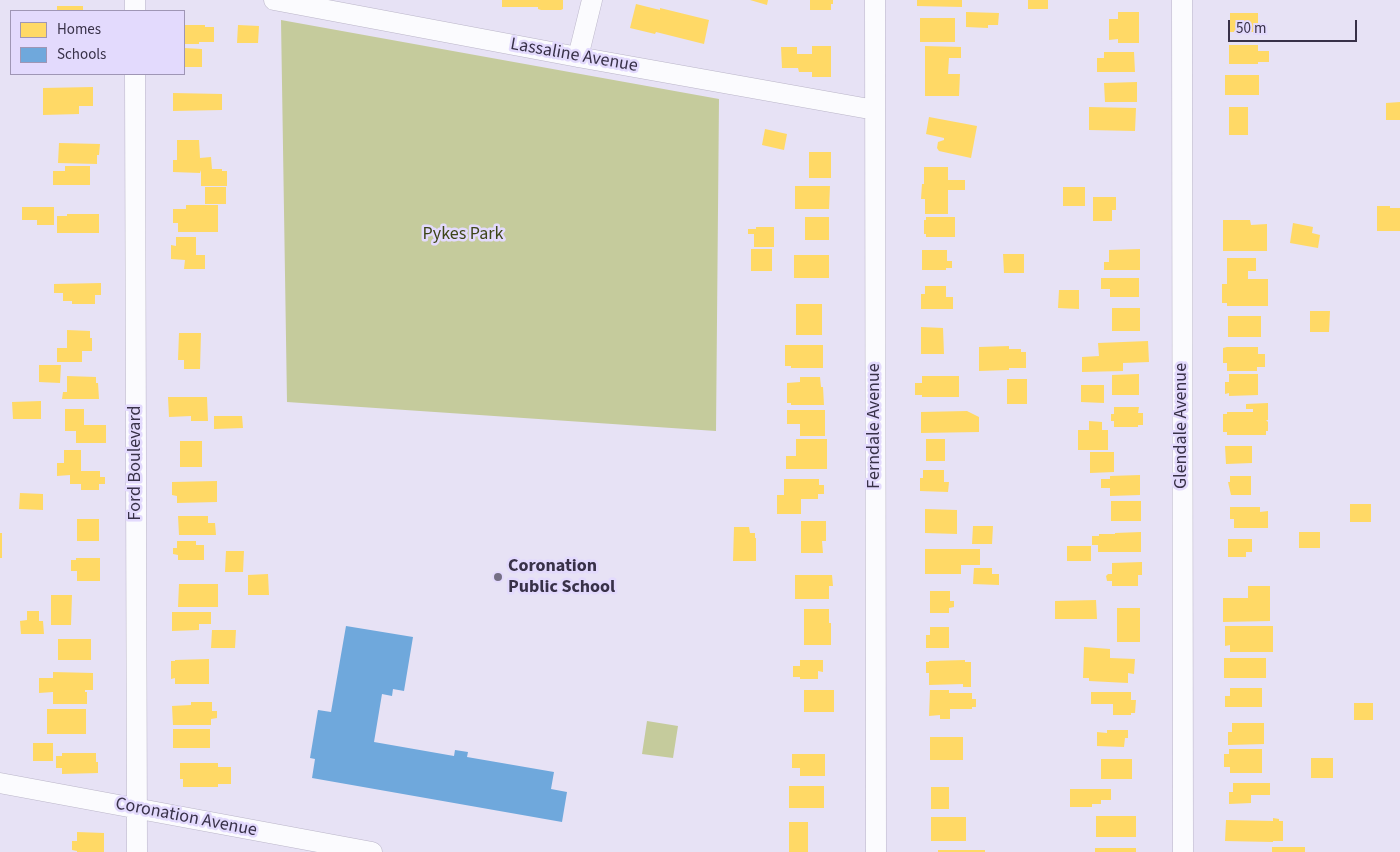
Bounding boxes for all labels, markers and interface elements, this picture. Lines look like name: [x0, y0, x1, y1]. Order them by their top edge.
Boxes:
legend: [10, 10, 185, 75]
scale bar: [1230, 10, 1359, 42]
text: 50 m: [1236, 18, 1266, 39]
text: Homes: [57, 19, 101, 40]
street label: Lassaline Avenue: [509, 34, 639, 78]
text: Schools: [57, 44, 106, 65]
park label: Pykes Park: [423, 224, 503, 246]
street label: Ferndale Avenue: [864, 363, 886, 489]
street label: Glendale Avenue: [1171, 363, 1193, 489]
street label: Ford Boulevard: [125, 406, 147, 520]
place label: Coronation Public School: [508, 556, 615, 598]
marker: Coronation Public School: [492, 571, 504, 583]
street label: Coronation Avenue: [113, 794, 259, 842]

